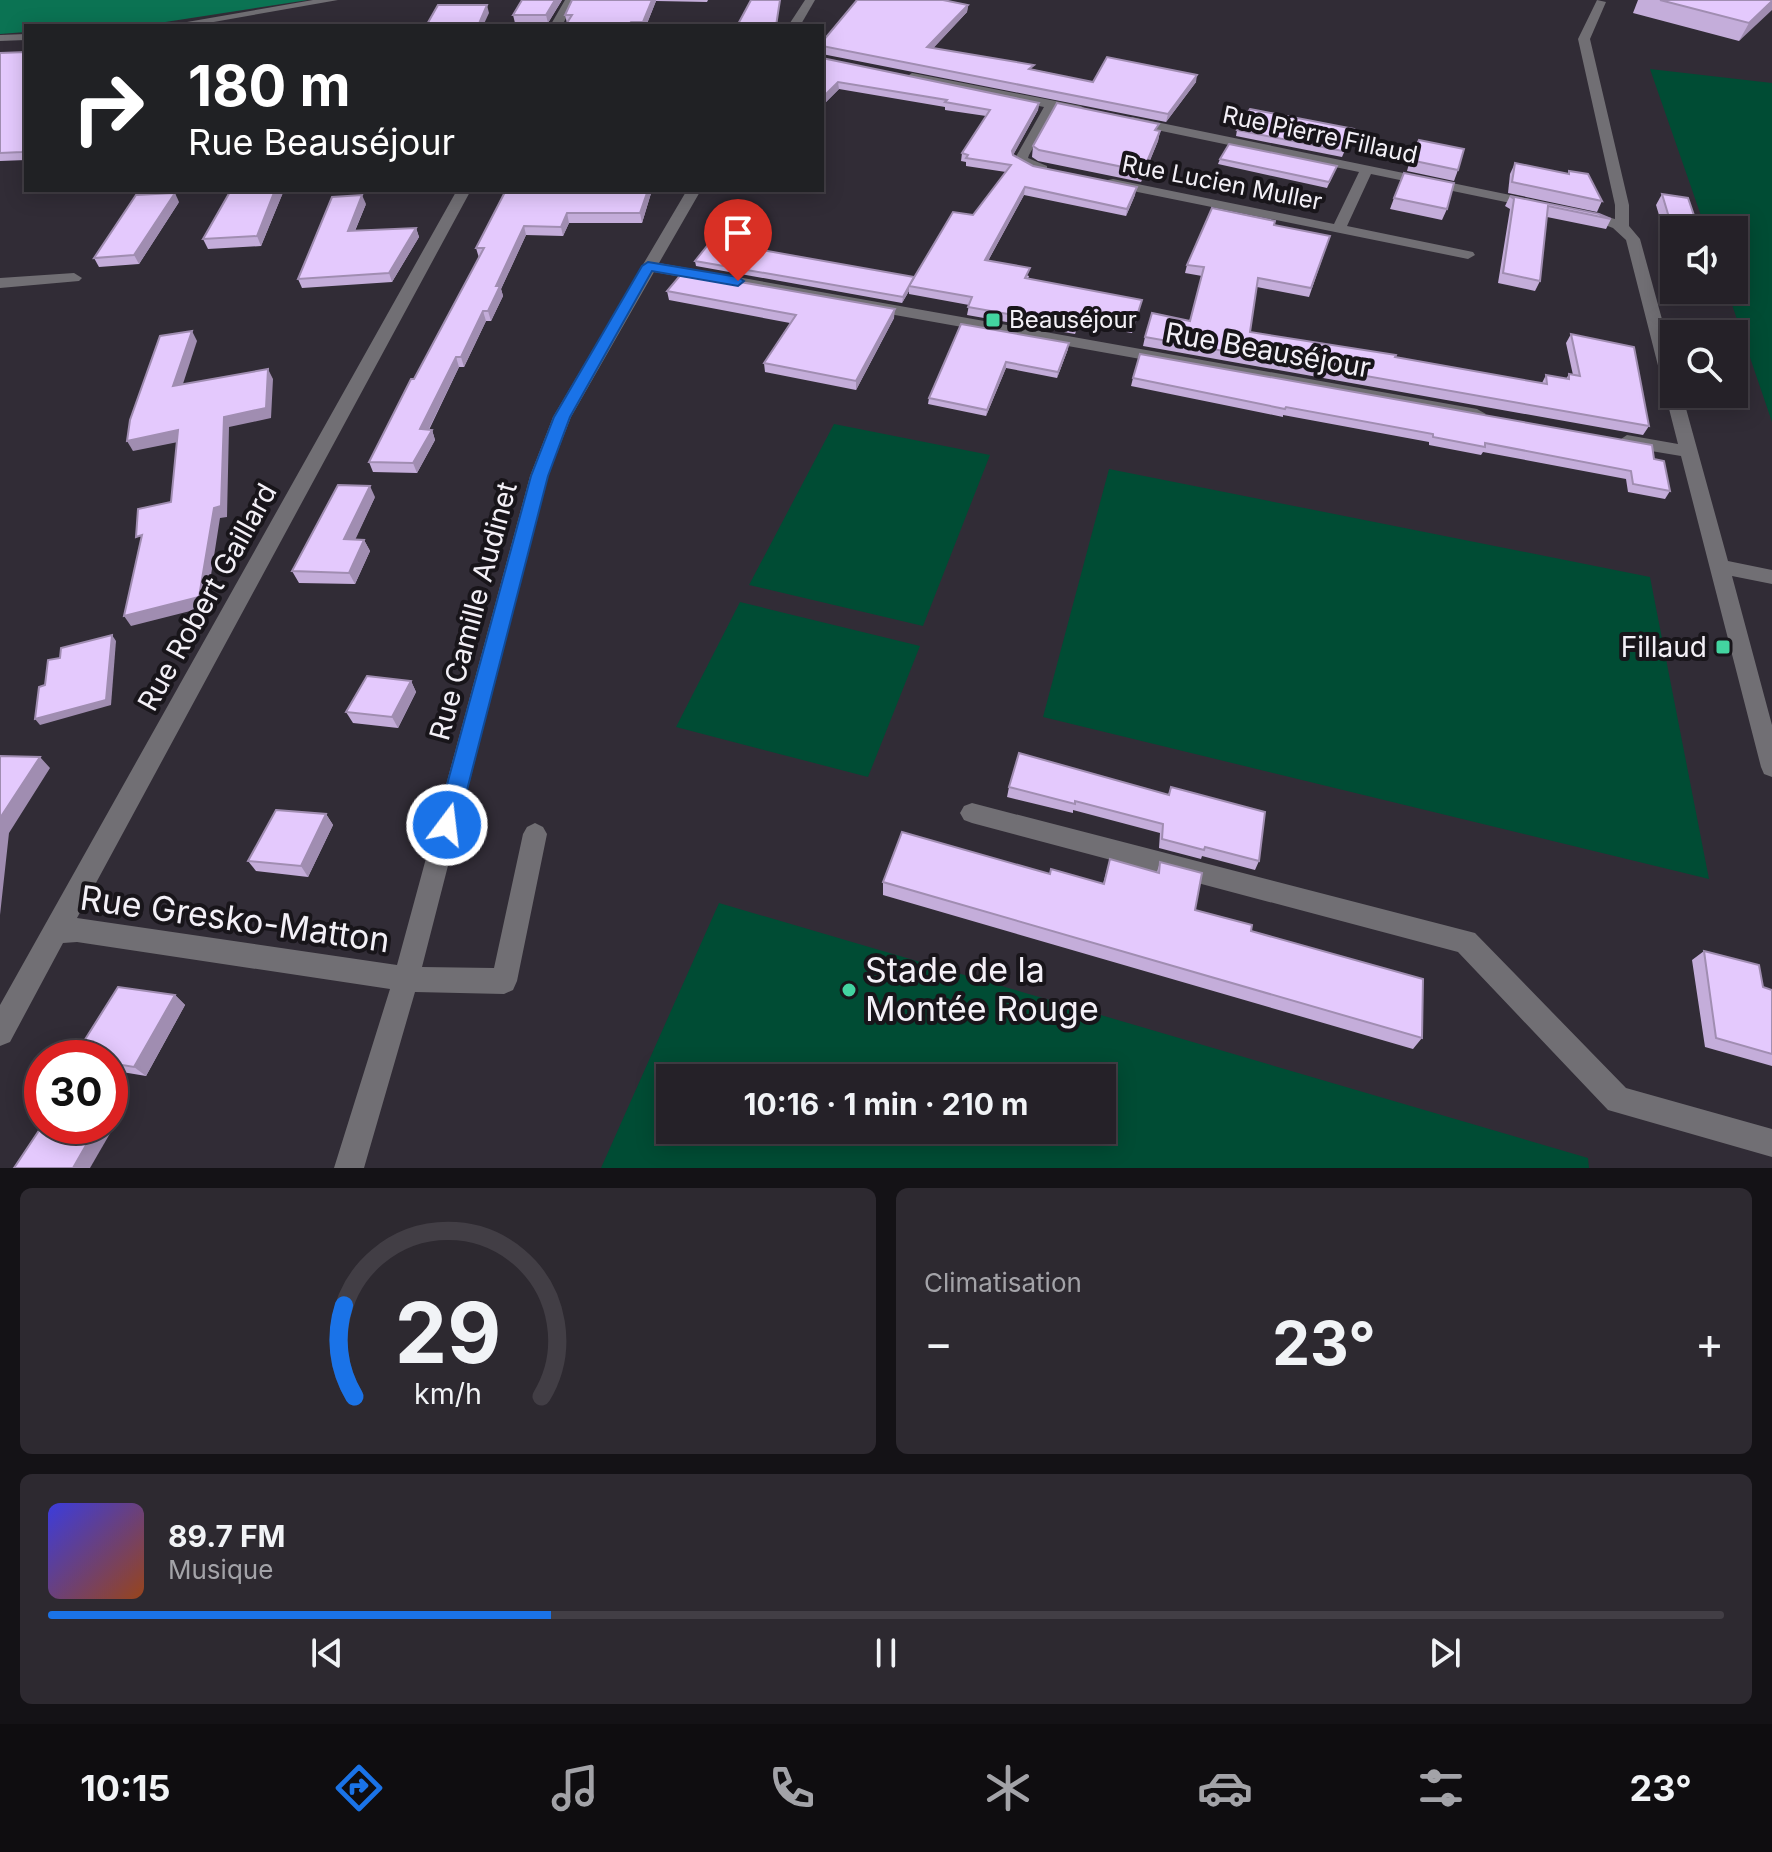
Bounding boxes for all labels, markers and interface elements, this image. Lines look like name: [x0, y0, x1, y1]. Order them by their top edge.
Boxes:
text: 180 m: [188, 52, 351, 120]
icon: right: [56, 56, 160, 160]
street label: Rue Pierre Fillaud: [1220, 100, 1420, 169]
text: Rue Beauséjour: [188, 120, 455, 164]
street label: Rue Lucien Muller: [1120, 149, 1325, 216]
pin: [704, 199, 772, 281]
icon: arrive: [716, 211, 760, 255]
map controls: [1660, 216, 1748, 408]
button: sound: [1660, 216, 1748, 304]
place label: Beauséjour: [1009, 305, 1137, 334]
marker: Beauséjour: [984, 311, 1002, 329]
street label: Rue Beauséjour: [1163, 315, 1373, 385]
button: search: [1660, 320, 1748, 408]
street label: Rue Robert Gaillard: [130, 477, 284, 717]
street label: Rue Camille Audinet: [422, 478, 524, 744]
place label: Fillaud: [1621, 630, 1707, 664]
marker: Fillaud: [1714, 638, 1732, 656]
position arrow: [405, 783, 489, 867]
street label: Rue Gresko-Matton: [78, 876, 392, 961]
place label: Stade de la Montée Rouge: [865, 949, 1099, 1029]
marker: Stade de la Montée Rouge: [840, 981, 858, 999]
speed limit sign: 30: [24, 1040, 128, 1144]
text: 10:16 · 1 min · 210 m: [744, 1086, 1028, 1122]
text: Climatisation: [924, 1267, 1082, 1298]
text: 29: [395, 1282, 501, 1383]
text: 23°: [1272, 1307, 1376, 1379]
text: −: [924, 1316, 953, 1370]
text: +: [1695, 1316, 1724, 1370]
text: km/h: [414, 1376, 482, 1411]
text: 89.7 FM: [168, 1518, 286, 1554]
text: Musique: [168, 1554, 273, 1585]
icon: previous: [305, 1631, 349, 1675]
icon: pause: [864, 1631, 908, 1675]
icon: next: [1423, 1631, 1467, 1675]
icon: directions: [331, 1760, 387, 1816]
icon: music: [547, 1760, 603, 1816]
icon: phone: [764, 1760, 820, 1816]
icon: climate: [980, 1760, 1036, 1816]
icon: car: [1197, 1760, 1253, 1816]
icon: filters: [1413, 1760, 1469, 1816]
text: 10:15: [80, 1766, 171, 1810]
text: 23°: [1630, 1766, 1692, 1810]

